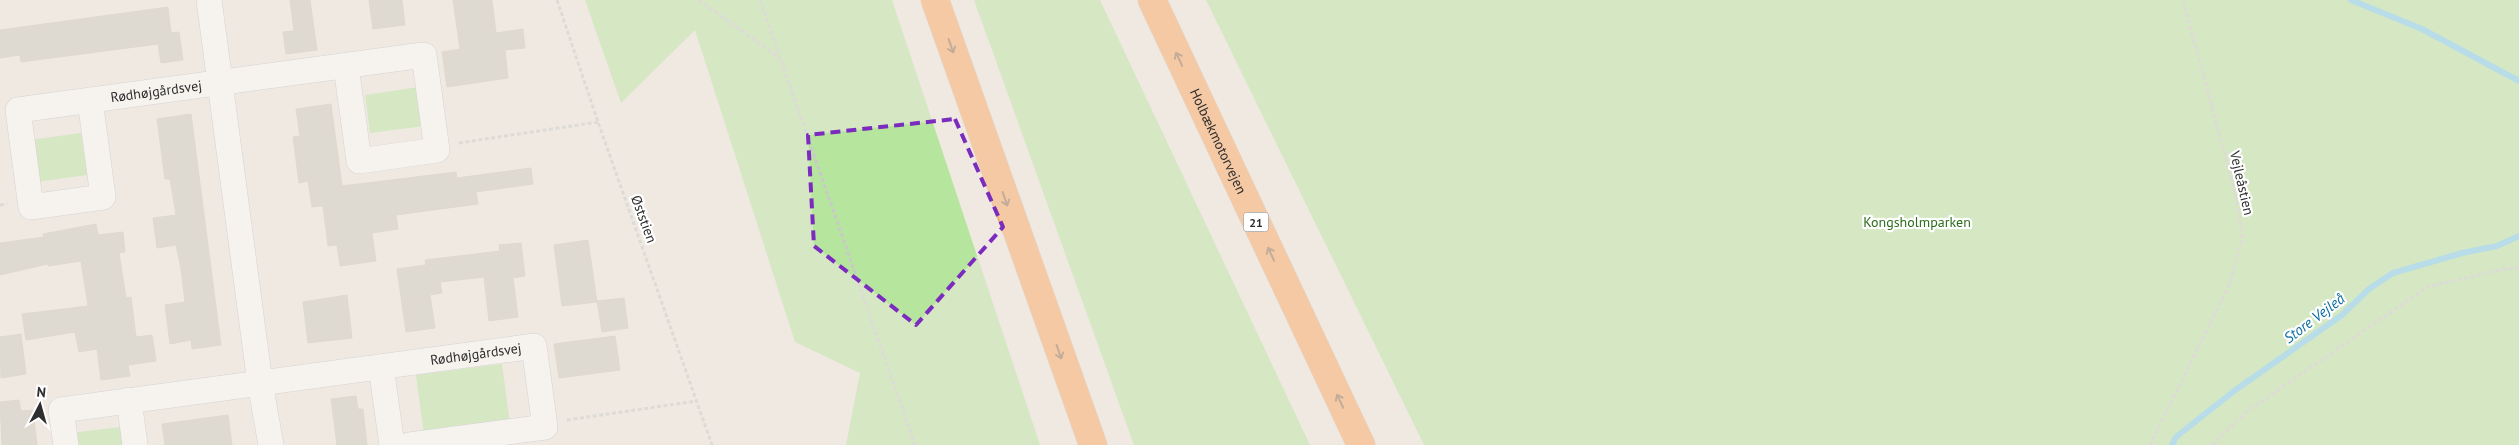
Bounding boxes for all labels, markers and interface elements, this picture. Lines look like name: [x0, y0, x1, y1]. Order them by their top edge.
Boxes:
one-way arrow: [947, 38, 956, 53]
one-way arrow: [1174, 52, 1184, 67]
street label: Rødhøjgårdsvej: [109, 76, 203, 106]
street label: Holbækmotorvejen: [1186, 86, 1251, 197]
street label: Vejleåstien: [2226, 148, 2258, 217]
one-way arrow: [1001, 191, 1010, 206]
street label: Øststien: [627, 193, 661, 245]
road number: 21: [1244, 212, 1268, 232]
park label: Kongsholmparken: [1863, 213, 1971, 231]
one-way arrow: [1266, 247, 1275, 262]
water label: Store Vejleå: [2280, 288, 2349, 347]
street label: Rødhøjgårdsvej: [429, 339, 523, 369]
one-way arrow: [1055, 344, 1064, 360]
north arrow: [15, 380, 65, 430]
text: N: [36, 383, 47, 402]
one-way arrow: [1335, 394, 1345, 409]

